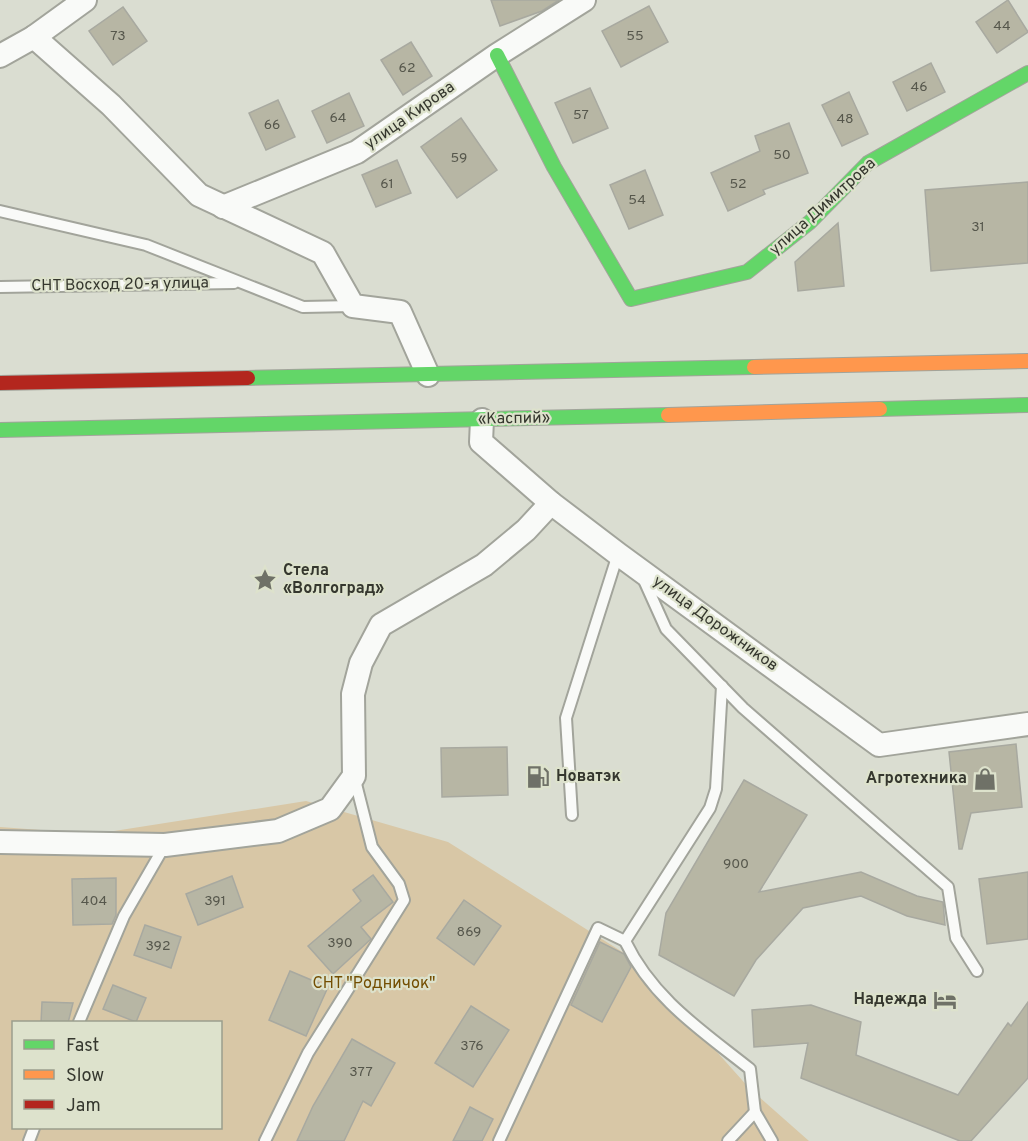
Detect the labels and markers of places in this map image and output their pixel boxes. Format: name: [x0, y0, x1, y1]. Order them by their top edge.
place label: Стела «Волгоград»: [283, 561, 384, 599]
place icon: Стела «Волгоград»: [252, 567, 278, 593]
fuel station icon: Новатэк: [525, 764, 551, 790]
shop icon: Агротехника: [972, 766, 998, 792]
place label: Новатэк: [556, 767, 621, 787]
place label: Агротехника: [866, 769, 967, 789]
hotel icon: Надежда: [932, 987, 958, 1013]
place label: Надежда: [854, 990, 927, 1010]

